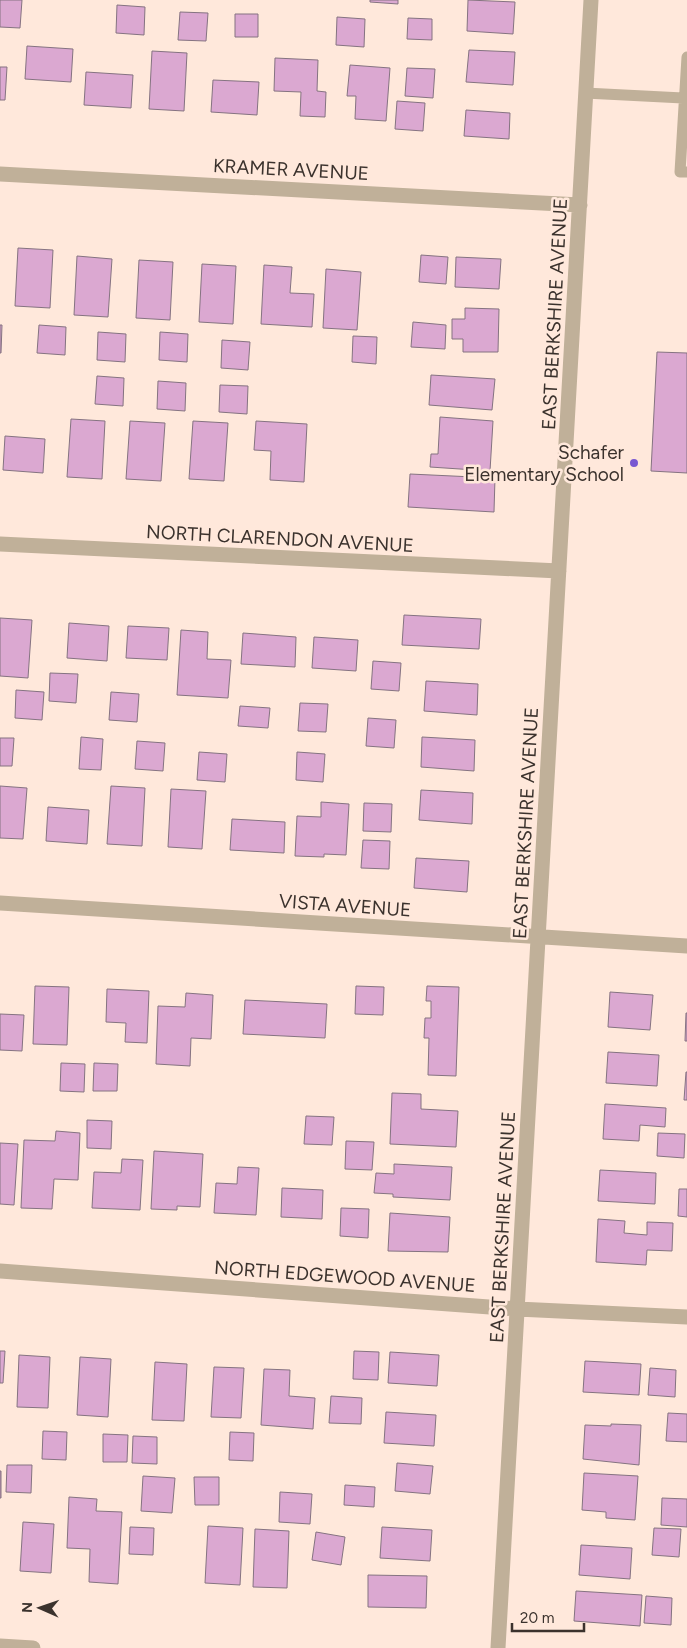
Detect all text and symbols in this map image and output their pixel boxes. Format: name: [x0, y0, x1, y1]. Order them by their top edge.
street label: KRAMER AVENUE: [212, 154, 370, 185]
street label: EAST BERKSHIRE AVENUE: [537, 198, 572, 431]
place label: Schafer Elementary School: [464, 441, 625, 486]
marker: Schafer Elementary School: [628, 457, 640, 469]
street label: NORTH CLARENDON AVENUE: [146, 520, 414, 557]
street label: EAST BERKSHIRE AVENUE: [508, 707, 543, 940]
street label: VISTA AVENUE: [278, 889, 412, 922]
street label: EAST BERKSHIRE AVENUE: [485, 1111, 520, 1344]
street label: NORTH EDGEWOOD AVENUE: [213, 1256, 476, 1297]
north arrow: [15, 1583, 65, 1633]
scale bar: [512, 1600, 584, 1632]
text: N: [19, 1602, 36, 1613]
text: 20 m: [520, 1609, 554, 1627]

